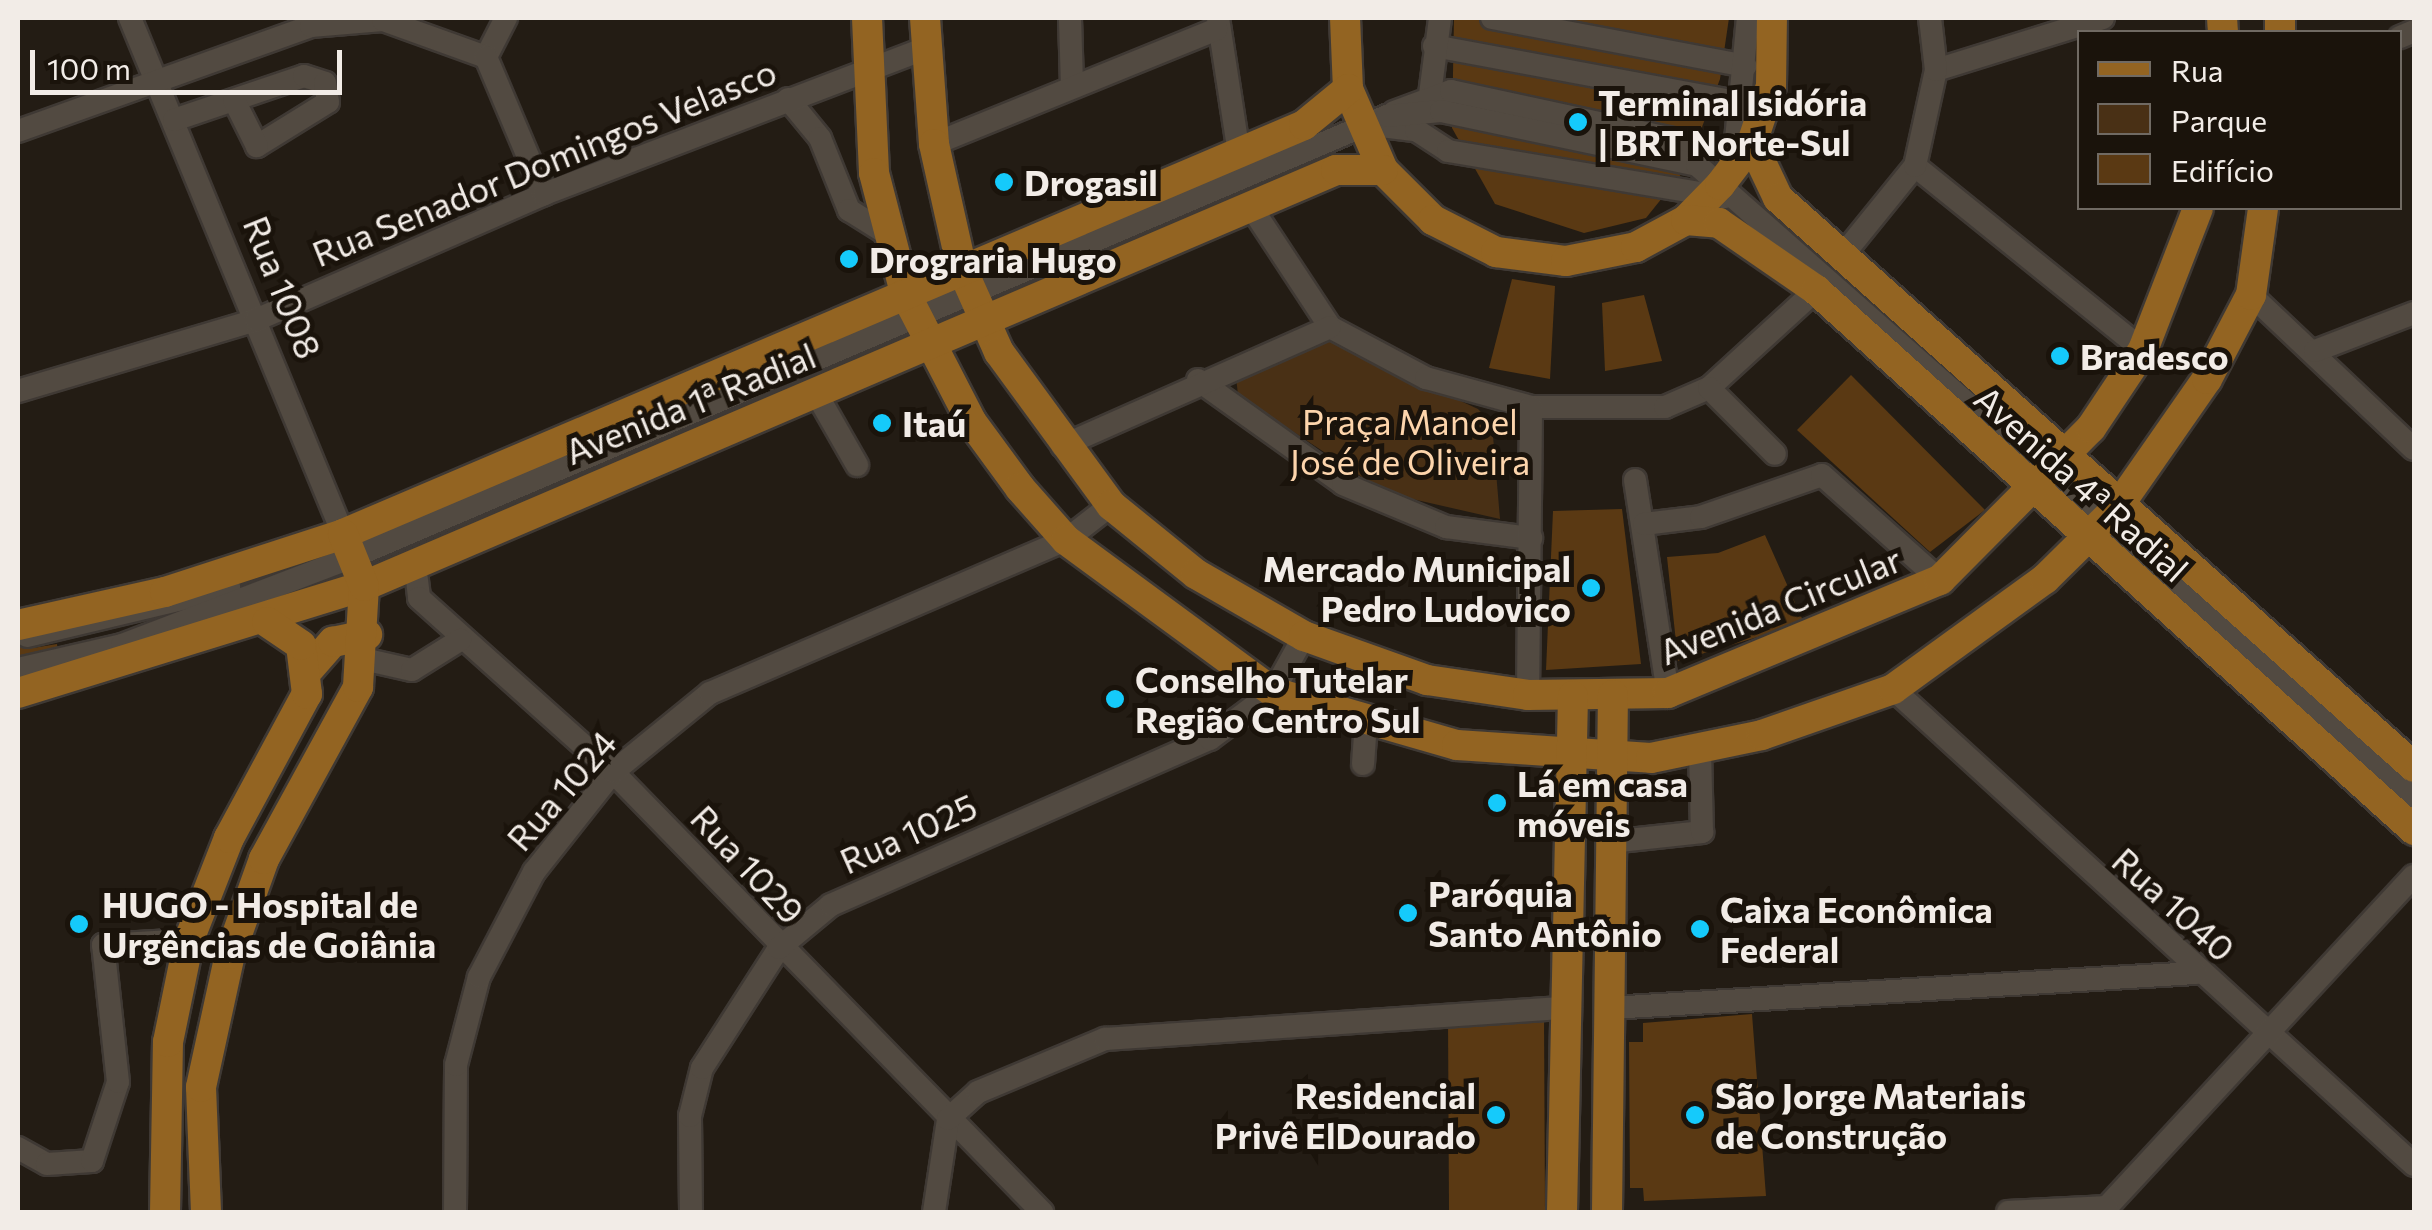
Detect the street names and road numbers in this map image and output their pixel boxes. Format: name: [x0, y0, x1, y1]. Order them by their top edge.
street label: Rua Senador Domingos Velasco: [306, 50, 782, 274]
street label: Rua 1008: [235, 210, 331, 364]
street label: Avenida 1ª Radial: [559, 334, 821, 472]
street label: Avenida 4ª Radial: [1967, 376, 2197, 590]
street label: Avenida Circular: [1653, 537, 1907, 673]
street label: Rua 1024: [497, 721, 625, 859]
street label: Rua 1025: [833, 784, 983, 882]
street label: Rua 1029: [683, 796, 813, 932]
street label: Rua 1040: [2104, 838, 2244, 970]

